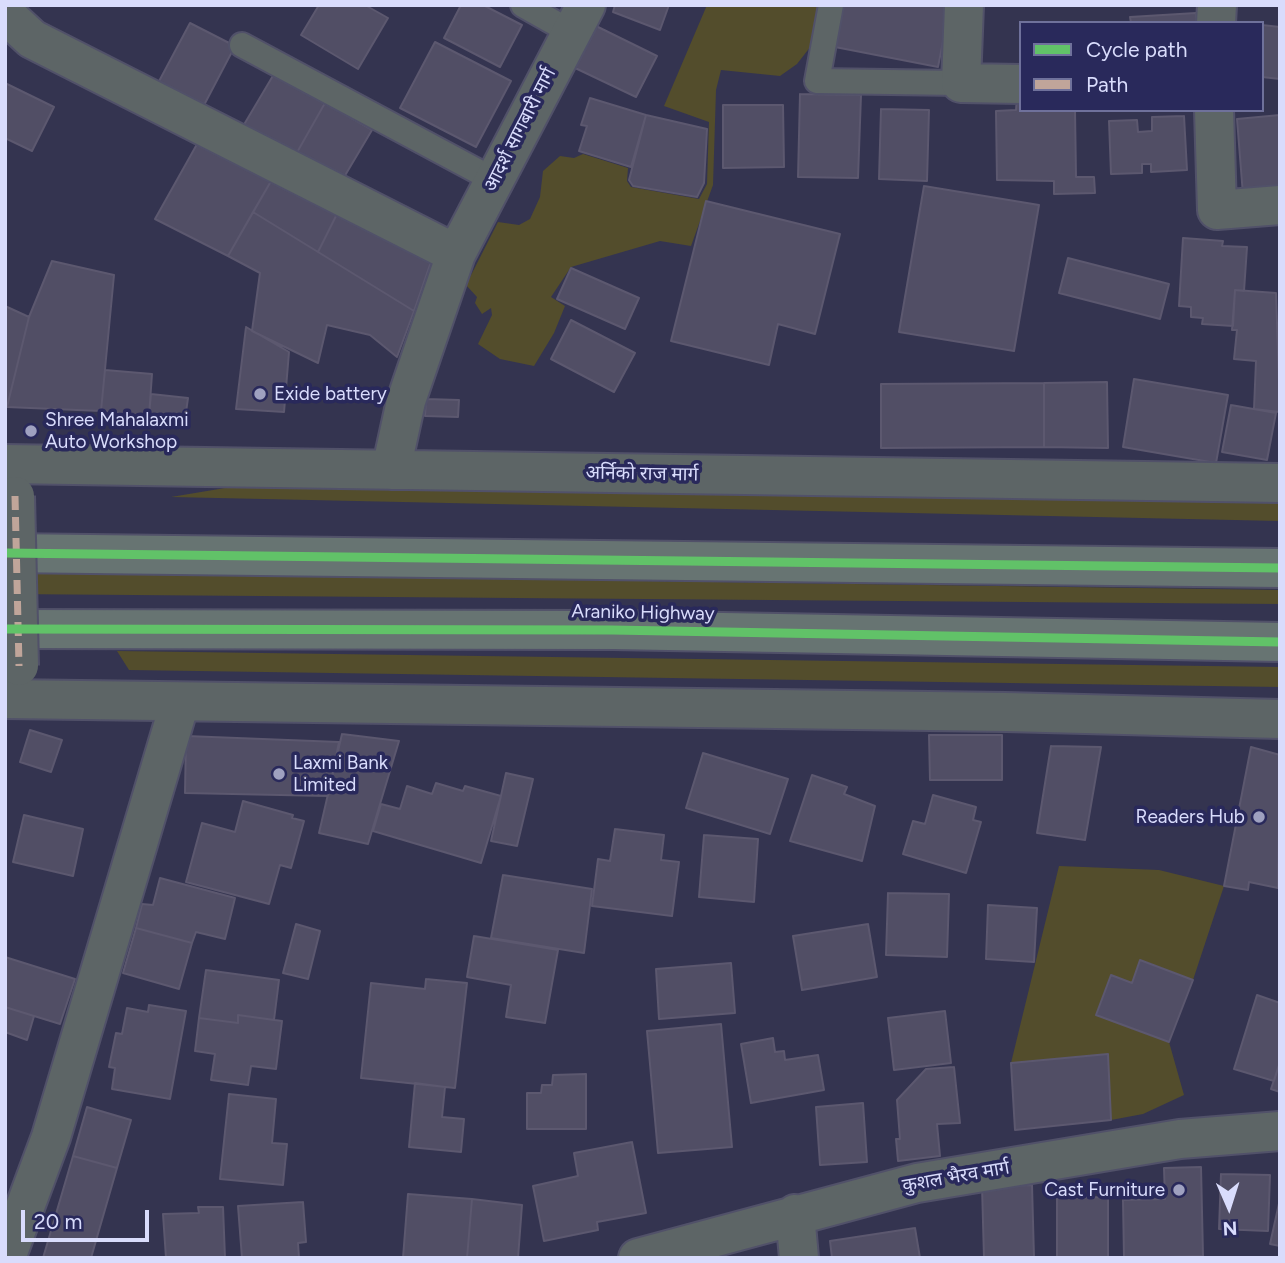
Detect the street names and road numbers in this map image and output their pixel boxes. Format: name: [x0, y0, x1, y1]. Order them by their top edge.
street label: आदर्श सागबारी मार्ग: [479, 64, 561, 196]
street label: अर्निको राज मार्ग: [585, 462, 699, 486]
street label: Araniko Highway: [571, 600, 715, 626]
street label: कुशल‌ भैरव मार्ग: [901, 1156, 1011, 1198]

